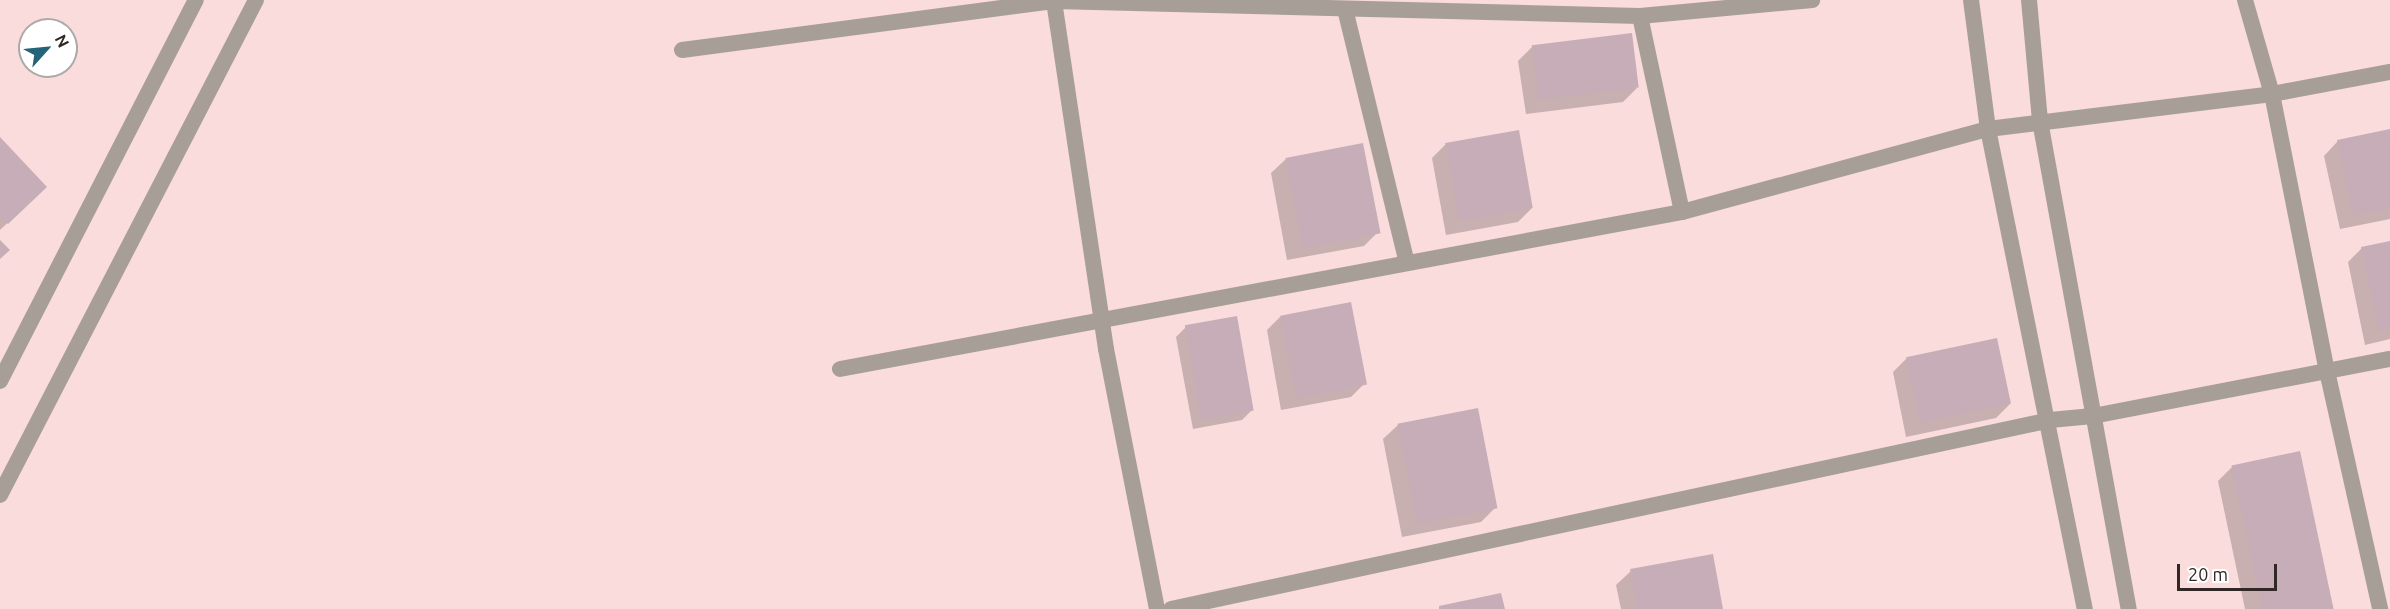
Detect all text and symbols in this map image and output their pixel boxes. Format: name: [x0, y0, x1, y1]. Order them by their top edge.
north arrow: [18, 18, 78, 78]
text: N: [52, 31, 73, 50]
scale bar: [2180, 552, 2280, 590]
text: 20 m: [2188, 564, 2228, 584]

